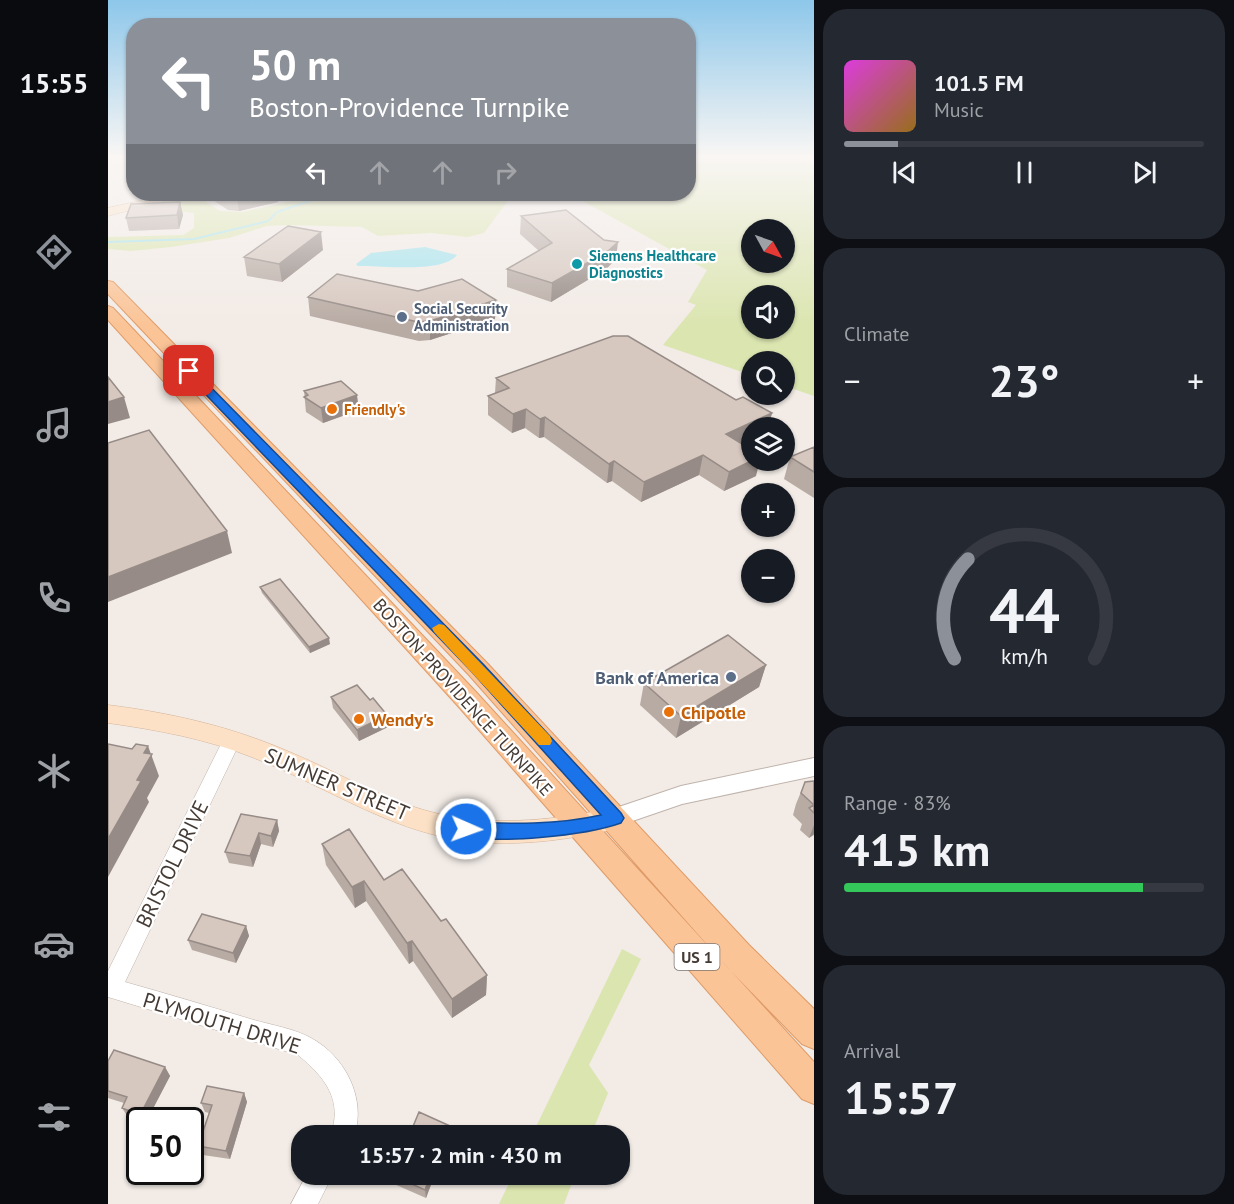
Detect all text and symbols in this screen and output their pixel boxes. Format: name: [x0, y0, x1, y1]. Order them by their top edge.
text: 50 m: [249, 37, 341, 92]
icon: left: [150, 42, 228, 120]
text: 15:55: [20, 66, 88, 100]
text: 101.5 FM: [934, 69, 1024, 97]
text: Boston-Providence Turnpike: [249, 90, 570, 124]
text: Music: [934, 97, 983, 123]
icon: left: [300, 156, 333, 189]
icon: ahead: [363, 156, 396, 189]
icon: ahead: [426, 156, 459, 189]
icon: right: [489, 156, 522, 189]
icon: previous: [888, 156, 921, 189]
icon: pause: [1008, 156, 1041, 189]
icon: next: [1128, 156, 1161, 189]
north arrow: [741, 219, 795, 273]
map controls: [741, 219, 795, 603]
icon: directions: [33, 231, 75, 273]
place label: Siemens Healthcare Diagnostics: [589, 246, 716, 282]
marker: Siemens Healthcare Diagnostics: [570, 257, 584, 271]
button: sound: [741, 285, 795, 339]
place label: Social Security Administration: [414, 299, 509, 335]
marker: Social Security Administration: [395, 310, 409, 324]
text: Climate: [844, 321, 910, 347]
pin: [163, 345, 214, 396]
button: search: [741, 351, 795, 405]
text: 23°: [989, 351, 1059, 409]
icon: arrive: [172, 354, 205, 387]
text: −: [844, 359, 861, 402]
text: +: [1187, 359, 1204, 402]
place label: Friendly's: [344, 400, 405, 419]
marker: Friendly's: [325, 402, 339, 416]
icon: music: [33, 404, 75, 446]
button: layers: [741, 417, 795, 471]
button: +: [741, 483, 795, 537]
button: −: [741, 549, 795, 603]
text: 44: [989, 569, 1059, 650]
icon: phone: [33, 577, 75, 619]
street label: BOSTON-PROVIDENCE TURNPIKE: [368, 593, 558, 801]
text: km/h: [1000, 642, 1047, 670]
place label: Bank of America: [595, 666, 719, 689]
marker: Bank of America: [724, 670, 738, 684]
place label: Chipotle: [681, 701, 746, 724]
marker: Chipotle: [662, 705, 676, 719]
place label: Wendy's: [371, 708, 434, 731]
marker: Wendy's: [352, 712, 366, 726]
street label: SUMNER STREET: [261, 741, 414, 827]
icon: climate: [33, 750, 75, 792]
text: Range · 83%: [844, 790, 951, 816]
street label: BRISTOL DRIVE: [130, 796, 214, 932]
position arrow: [434, 797, 498, 861]
text: 415 km: [844, 820, 990, 878]
icon: car: [33, 923, 75, 965]
road number: US 1: [674, 944, 720, 970]
street label: PLYMOUTH DRIVE: [140, 986, 304, 1060]
text: Arrival: [844, 1038, 900, 1064]
text: 15:57: [844, 1068, 958, 1126]
icon: filters: [33, 1096, 75, 1138]
speed limit sign: 50: [126, 1107, 204, 1185]
text: 15:57 · 2 min · 430 m: [359, 1141, 562, 1169]

